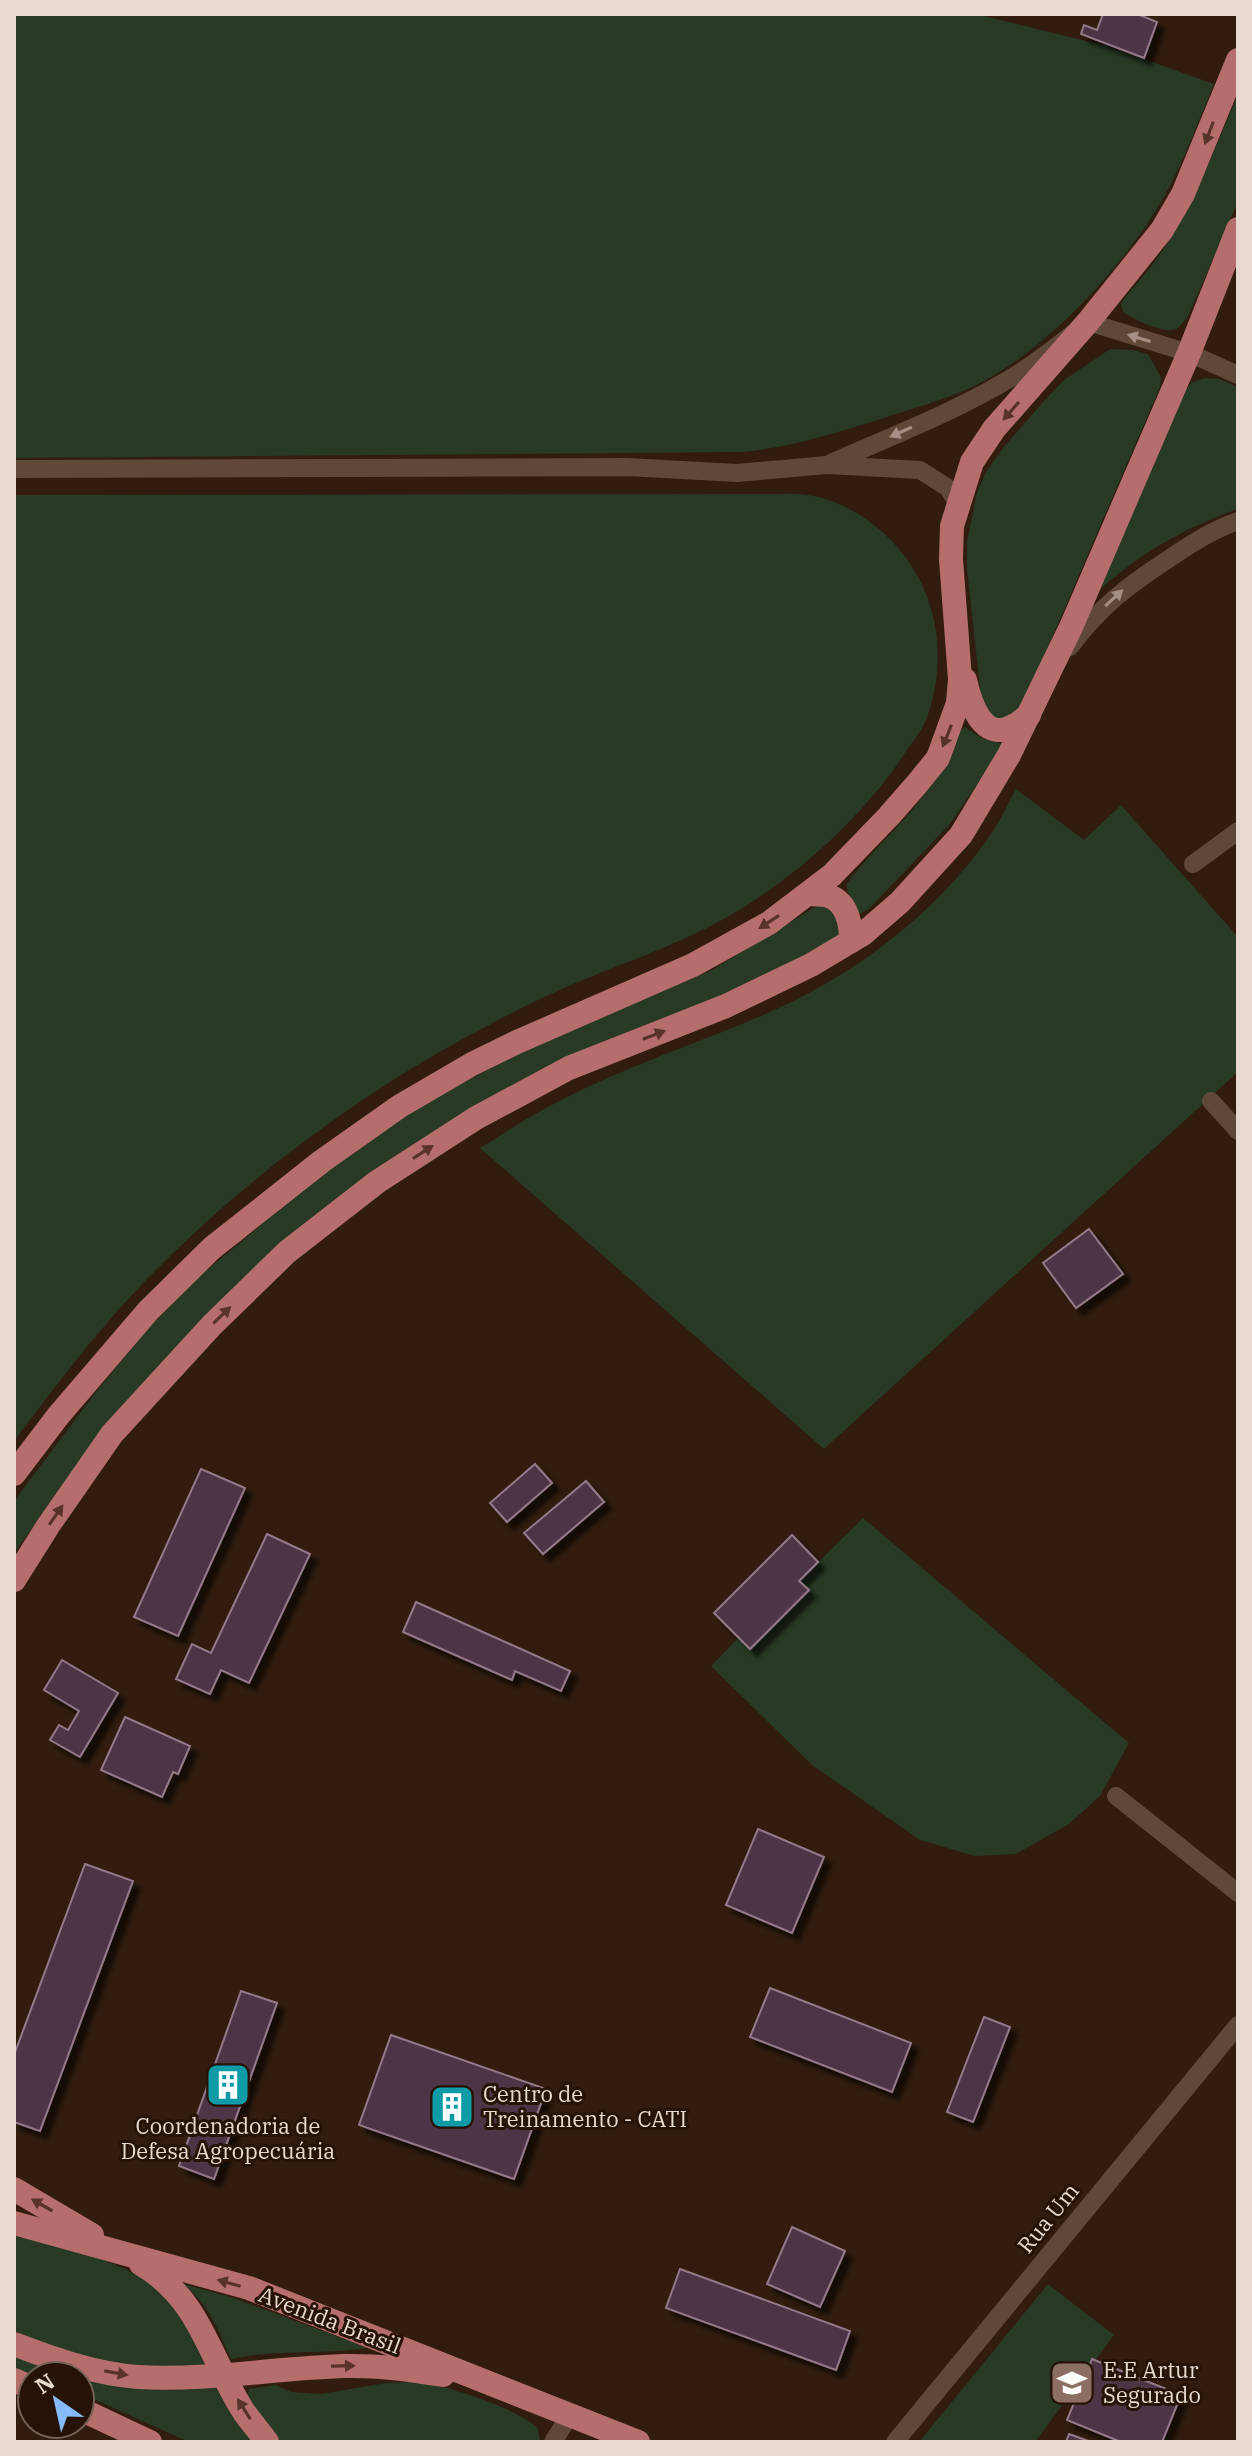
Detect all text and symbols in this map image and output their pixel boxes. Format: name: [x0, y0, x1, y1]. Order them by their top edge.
one-way arrow: [1202, 121, 1215, 145]
one-way arrow: [1126, 331, 1150, 344]
one-way arrow: [1003, 400, 1020, 420]
one-way arrow: [889, 425, 912, 438]
one-way arrow: [1104, 589, 1123, 607]
one-way arrow: [940, 724, 953, 748]
one-way arrow: [758, 914, 780, 929]
one-way arrow: [642, 1028, 666, 1041]
one-way arrow: [412, 1145, 434, 1160]
one-way arrow: [212, 1306, 231, 1325]
one-way arrow: [48, 1504, 63, 1525]
building icon: Coordenadoria de Defesa Agropecuária: [204, 2061, 252, 2109]
place label: Centro de Treinamento - CATI: [483, 2079, 687, 2133]
building icon: Centro de Treinamento - CATI: [428, 2083, 476, 2131]
place label: Coordenadoria de Defesa Agropecuária: [121, 2111, 335, 2165]
street label: Rua Um: [1010, 2176, 1085, 2259]
one-way arrow: [30, 2198, 53, 2212]
one-way arrow: [217, 2276, 241, 2289]
street label: Avenida Brasil: [255, 2279, 405, 2360]
place label: E.E Artur Segurado: [1103, 2355, 1201, 2409]
school or university icon: E.E Artur Segurado: [1048, 2359, 1096, 2407]
north arrow: [16, 2360, 96, 2440]
one-way arrow: [331, 2360, 356, 2373]
text: N: [29, 2366, 60, 2400]
one-way arrow: [103, 2367, 128, 2379]
one-way arrow: [237, 2398, 252, 2421]

